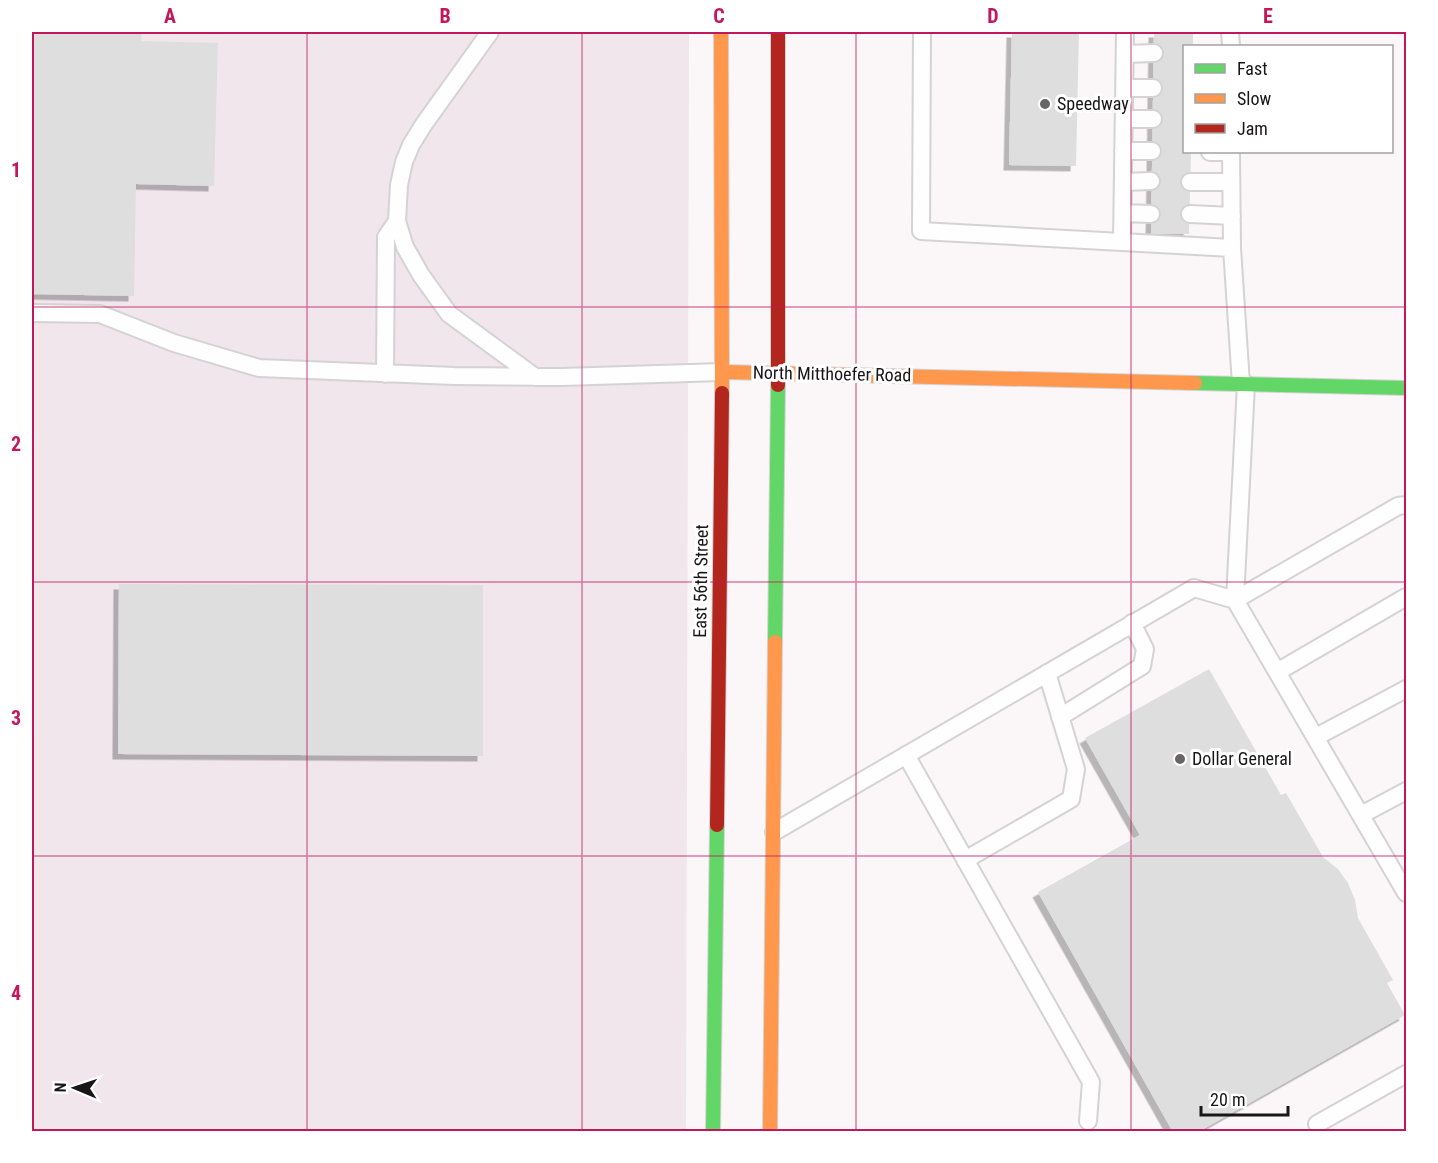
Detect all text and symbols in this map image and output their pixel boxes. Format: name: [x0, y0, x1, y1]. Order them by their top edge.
text: A: [164, 4, 176, 28]
text: B: [439, 4, 451, 28]
text: C: [713, 4, 725, 28]
text: D: [987, 4, 999, 28]
text: E: [1263, 4, 1273, 28]
legend: [1183, 45, 1393, 153]
text: Fast: [1237, 58, 1268, 79]
text: Slow: [1237, 88, 1272, 109]
place label: Speedway: [1057, 93, 1129, 114]
marker: Speedway: [1038, 97, 1052, 111]
text: Jam: [1237, 118, 1268, 139]
text: 1: [11, 158, 21, 182]
street label: North Mitthoefer Road: [753, 362, 911, 385]
text: 2: [11, 432, 21, 456]
street label: East 56th Street: [689, 524, 712, 638]
text: 3: [11, 706, 21, 730]
place label: Dollar General: [1192, 748, 1292, 769]
marker: Dollar General: [1173, 752, 1187, 766]
text: 4: [11, 981, 21, 1005]
north arrow: [45, 1058, 105, 1118]
scale bar: [1201, 1079, 1288, 1117]
text: N: [51, 1082, 70, 1093]
text: 20 m: [1210, 1089, 1245, 1110]

